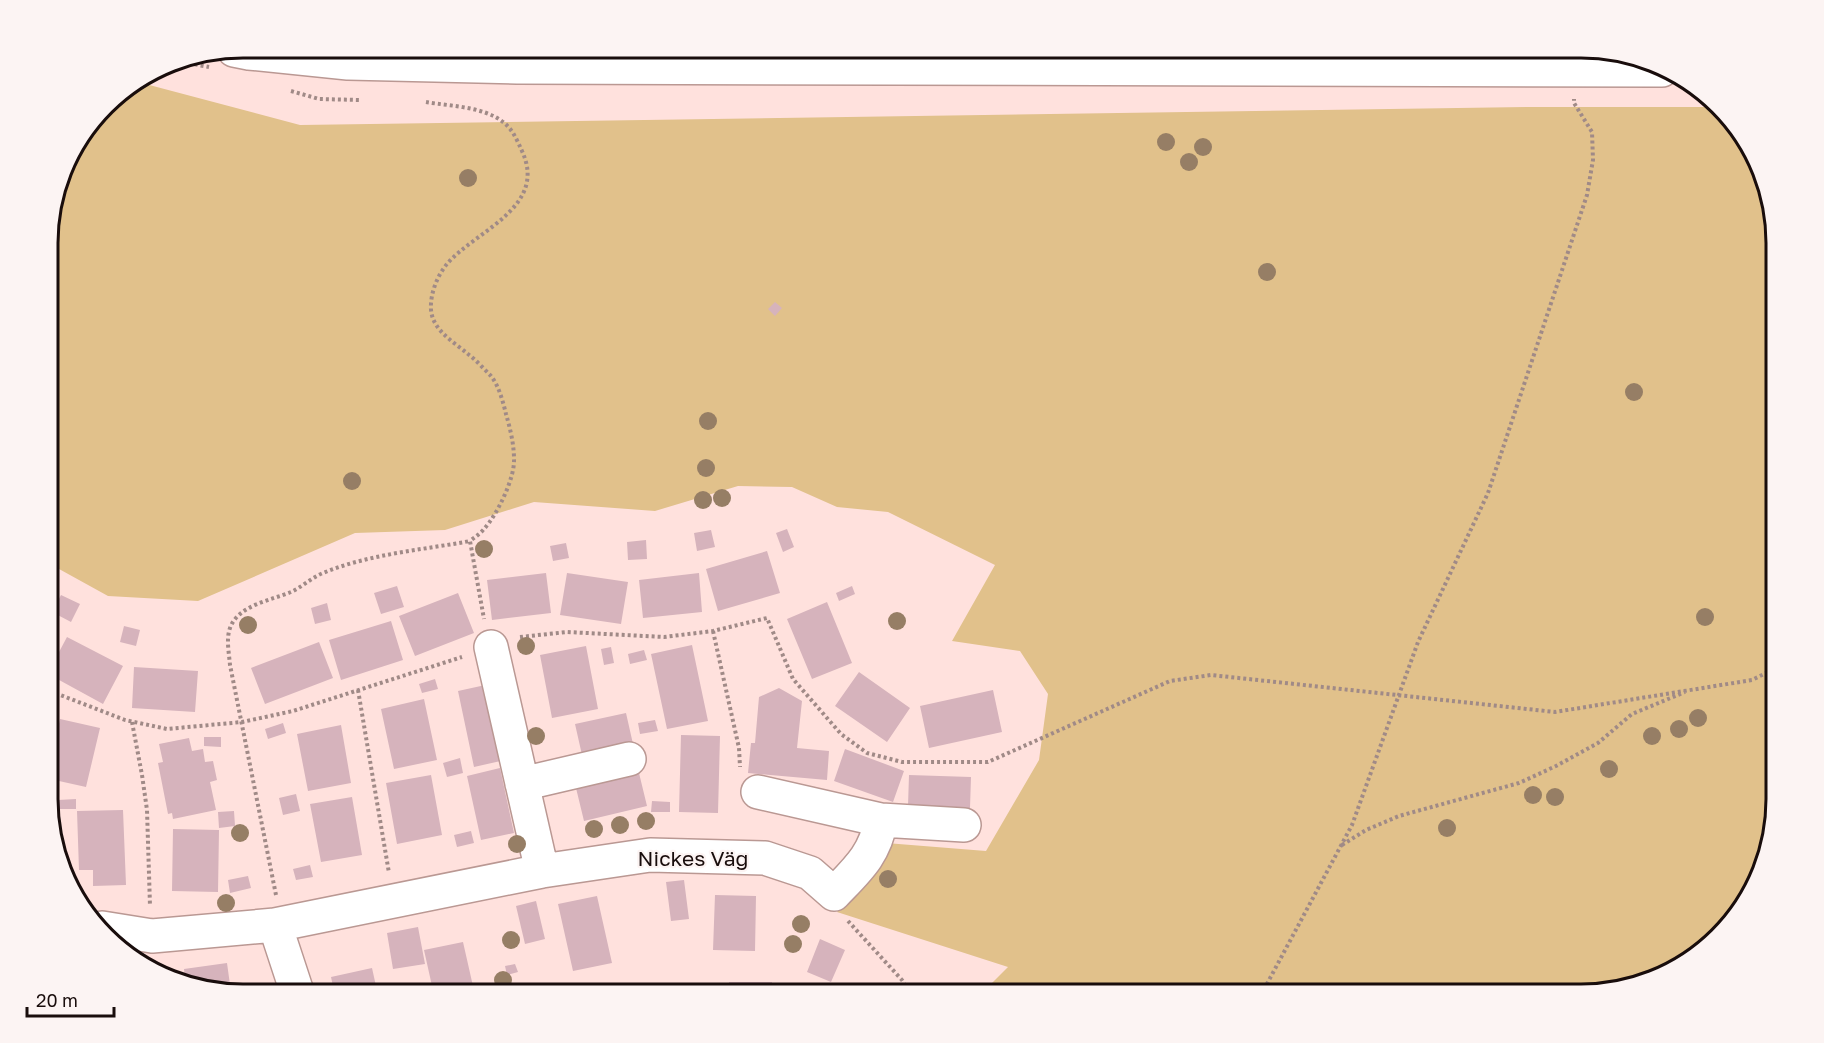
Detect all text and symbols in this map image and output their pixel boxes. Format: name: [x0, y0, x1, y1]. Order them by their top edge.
street label: Nickes Väg: [638, 845, 748, 871]
scale bar: [27, 980, 114, 1018]
text: 20 m: [36, 989, 78, 1011]

